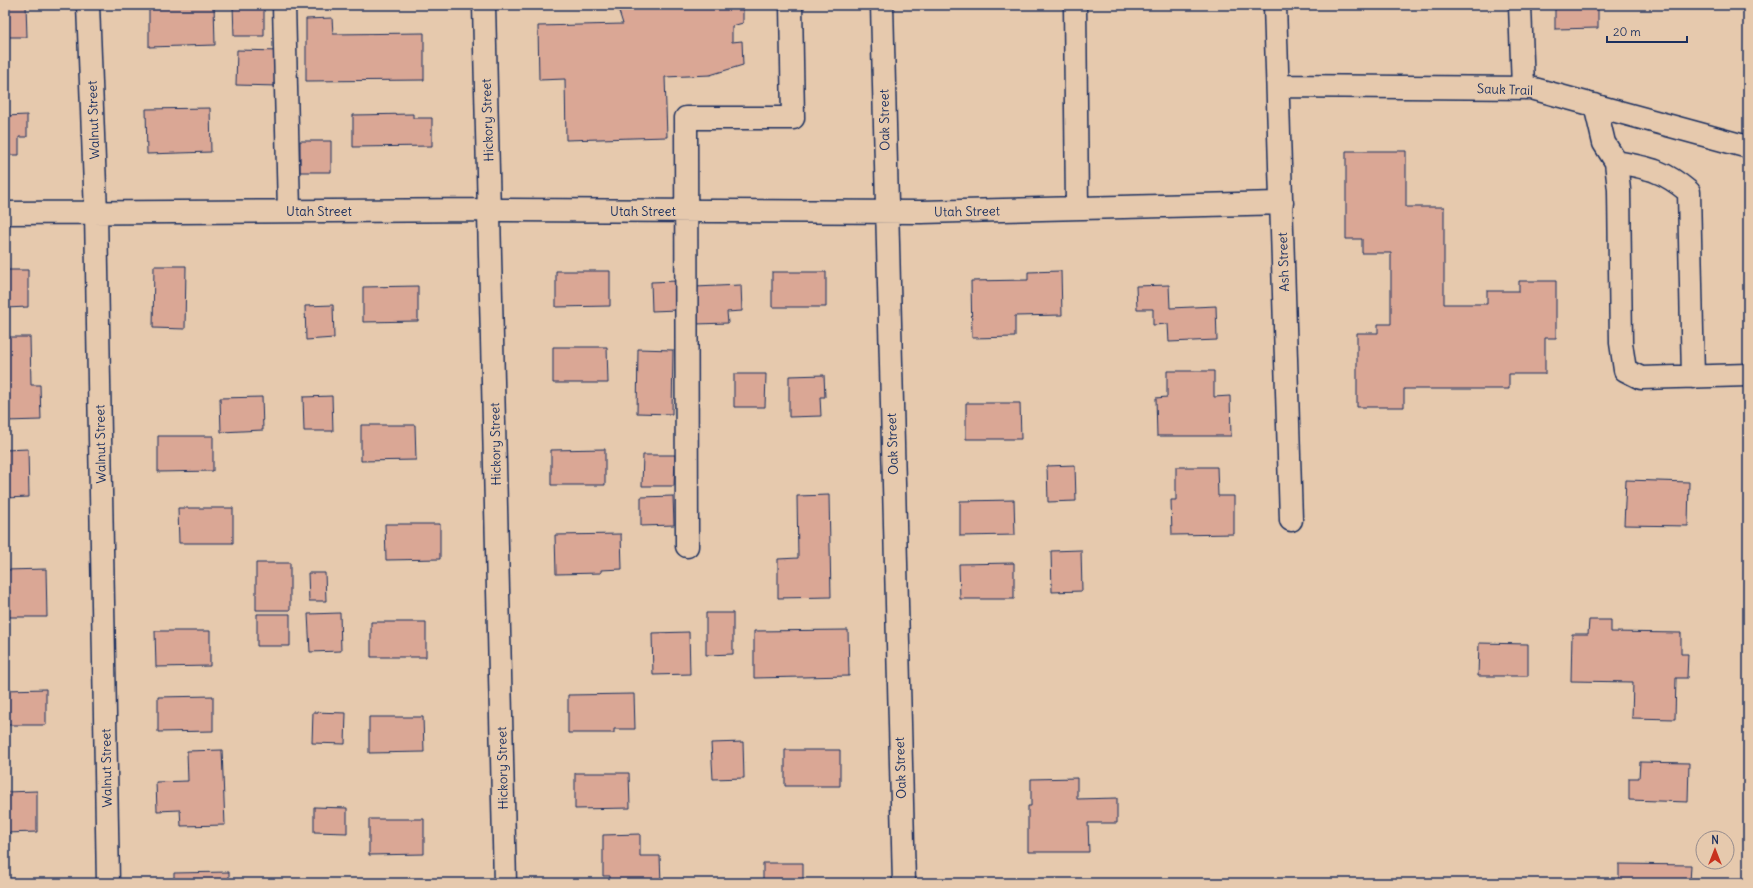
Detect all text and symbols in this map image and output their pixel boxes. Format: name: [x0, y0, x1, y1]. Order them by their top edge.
scale bar: [1607, 18, 1687, 44]
text: 20 m: [1613, 24, 1641, 39]
street label: Hickory Street: [478, 77, 497, 162]
street label: Walnut Street: [84, 80, 103, 160]
street label: Sauk Trail: [1477, 80, 1533, 99]
street label: Oak Street: [875, 88, 894, 151]
street label: Utah Street: [934, 202, 1001, 221]
street label: Utah Street: [286, 203, 353, 220]
street label: Utah Street: [610, 203, 677, 220]
street label: Ash Street: [1274, 231, 1293, 292]
street label: Hickory Street: [486, 402, 505, 486]
street label: Walnut Street: [91, 404, 110, 484]
street label: Oak Street: [883, 412, 902, 475]
street label: Hickory Street: [493, 726, 512, 810]
street label: Walnut Street: [97, 728, 116, 808]
street label: Oak Street: [891, 736, 910, 799]
north arrow: [1695, 830, 1735, 870]
text: N: [1711, 833, 1719, 847]

